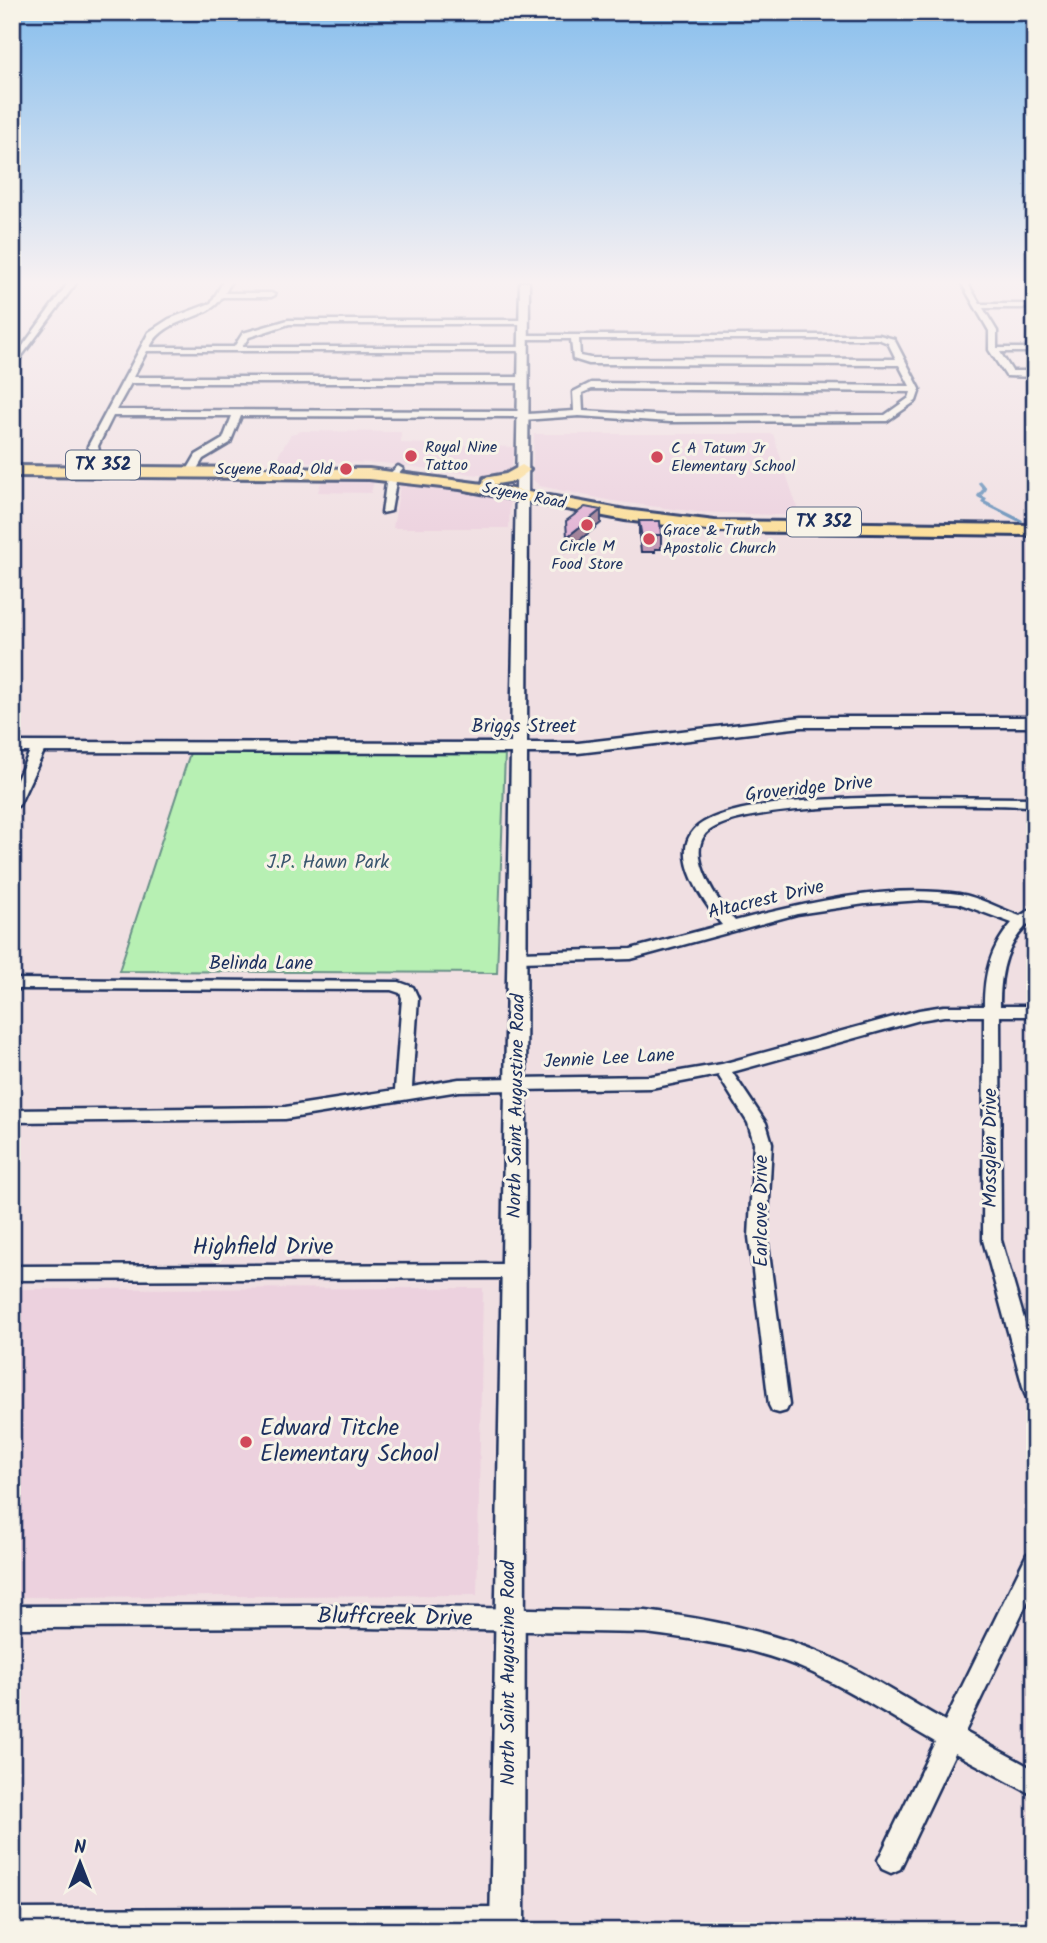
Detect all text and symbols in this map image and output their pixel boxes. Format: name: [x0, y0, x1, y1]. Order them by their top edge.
place label: Royal Nine Tattoo: [425, 435, 497, 478]
place label: C A Tatum Jr Elementary School: [671, 436, 796, 479]
marker: Royal Nine Tattoo: [403, 448, 419, 464]
marker: C A Tatum Jr Elementary School: [649, 449, 665, 465]
road number: TX 352: [66, 450, 140, 480]
place label: Scyene Road, Old: [216, 457, 333, 482]
marker: Scyene Road, Old: [338, 461, 354, 477]
street label: Scyene Road: [480, 476, 569, 517]
road number: TX 352: [787, 508, 861, 536]
marker: Circle M Food Store: [579, 517, 595, 533]
place label: Grace & Truth Apostolic Church: [663, 518, 776, 561]
marker: Grace & Truth Apostolic Church: [641, 531, 657, 547]
place label: Circle M Food Store: [551, 534, 623, 577]
street label: Briggs Street: [472, 712, 577, 742]
street label: Groveridge Drive: [744, 767, 875, 811]
park label: J.P. Hawn Park: [267, 848, 389, 878]
street label: Altacrest Drive: [705, 872, 828, 928]
street label: Belinda Lane: [209, 949, 313, 979]
street label: North Saint Augustine Road: [500, 993, 534, 1219]
street label: Jennie Lee Lane: [543, 1041, 676, 1077]
street label: Mossglen Drive: [976, 1088, 1006, 1208]
street label: Earlcove Drive: [747, 1155, 777, 1267]
street label: Highfield Drive: [193, 1230, 333, 1266]
place label: Edward Titche Elementary School: [260, 1411, 439, 1473]
marker: Edward Titche Elementary School: [238, 1434, 254, 1450]
street label: North Saint Augustine Road: [494, 1560, 524, 1785]
street label: Bluffcreek Drive: [317, 1599, 473, 1637]
north arrow: [46, 1828, 116, 1898]
text: N: [74, 1833, 86, 1863]

